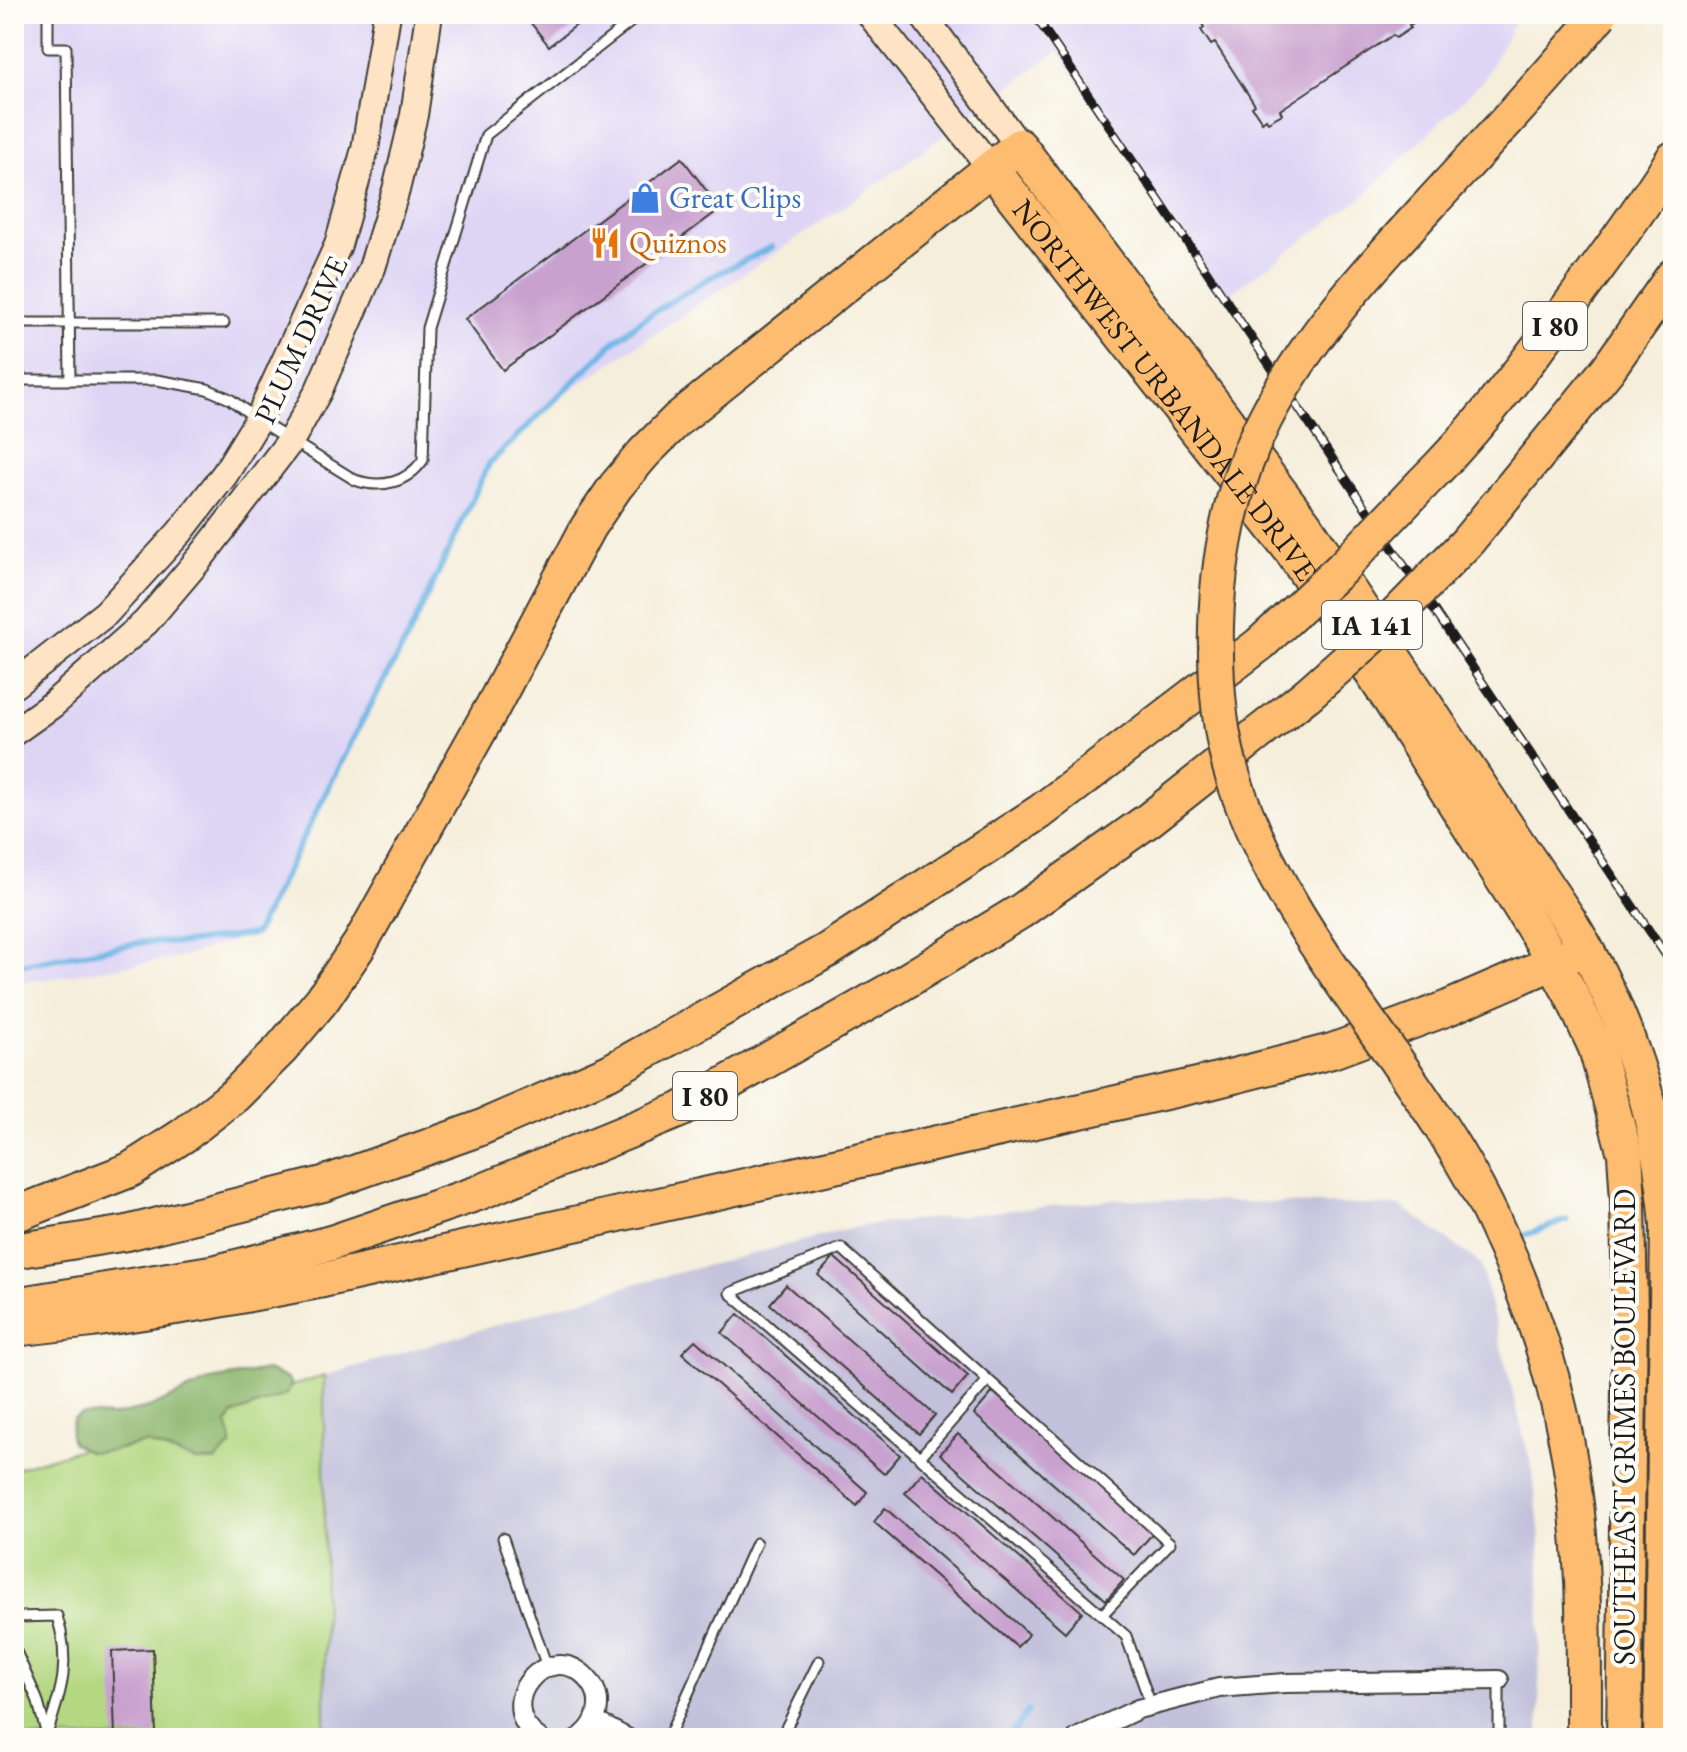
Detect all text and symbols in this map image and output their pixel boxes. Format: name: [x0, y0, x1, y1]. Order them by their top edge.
place label: Great Clips: [669, 178, 801, 217]
shop icon: Great Clips: [628, 181, 662, 215]
street label: NORTHWEST URBANDALE DRIVE: [1004, 191, 1326, 588]
place label: Quiznos: [629, 223, 727, 262]
restaurant icon: Quiznos: [588, 226, 622, 260]
street label: PLUM DRIVE: [245, 250, 356, 430]
road number: I 80: [1523, 302, 1587, 350]
road number: IA 141: [1322, 601, 1422, 649]
road number: I 80: [673, 1072, 737, 1120]
street label: SOUTHEAST GRIMES BOULEVARD: [1605, 1189, 1644, 1665]

